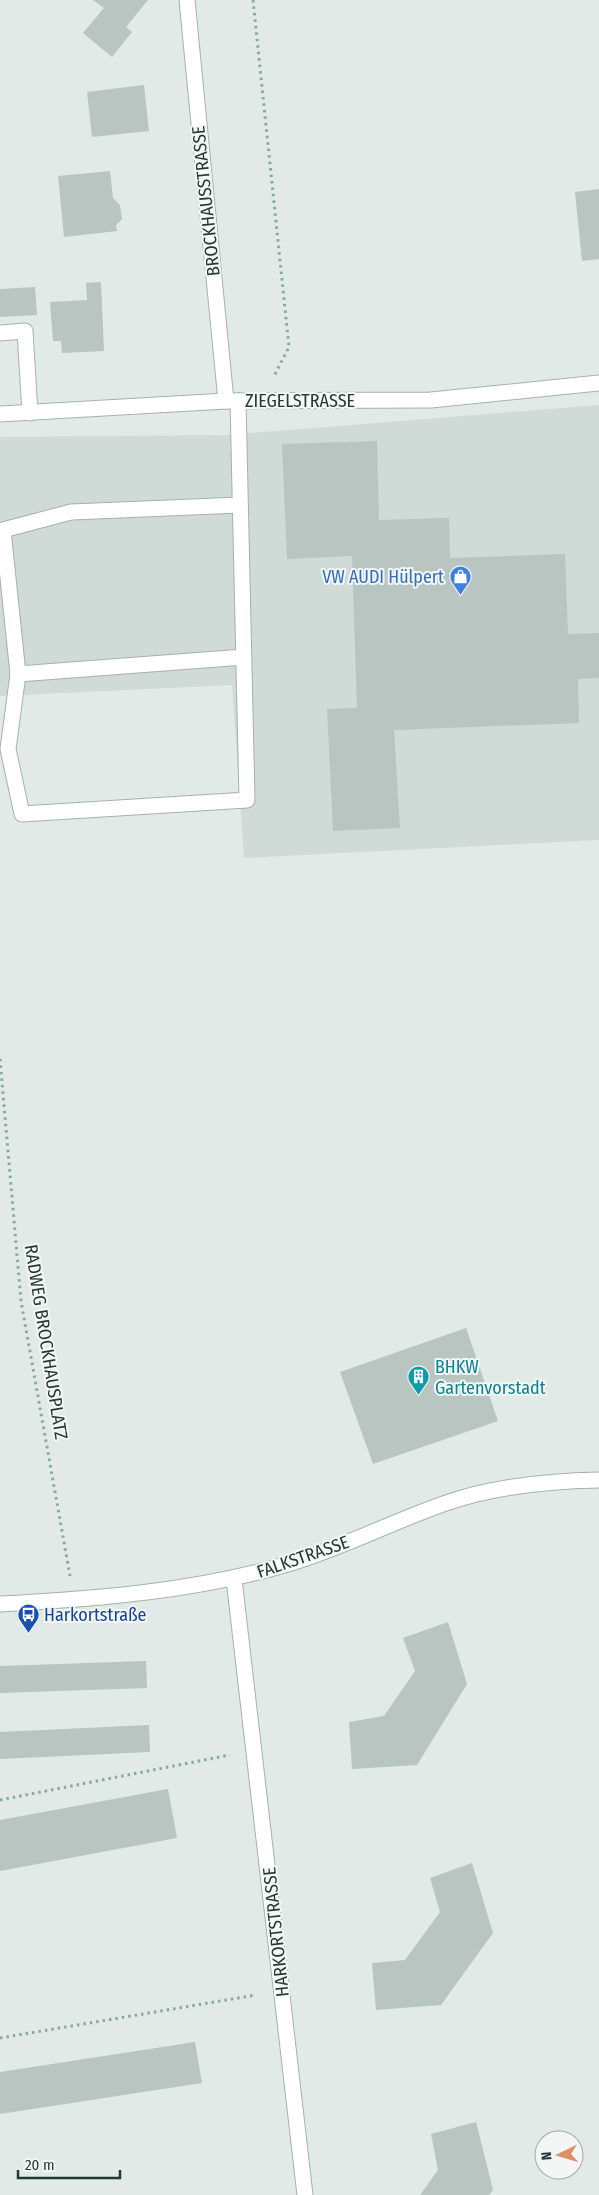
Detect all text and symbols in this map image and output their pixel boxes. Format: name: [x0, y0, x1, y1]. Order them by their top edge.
street label: BROCKHAUSSTRASSE: [187, 125, 225, 277]
street label: ZIEGELSTRASSE: [245, 390, 355, 412]
shop icon: VW AUDI Hülpert: [448, 565, 472, 596]
place label: VW AUDI Hülpert: [322, 566, 444, 588]
street label: RADWEG BROCKHAUSPLATZ: [20, 1243, 72, 1441]
place label: BHKW Gartenvorstadt: [435, 1356, 546, 1399]
building icon: BHKW Gartenvorstadt: [407, 1365, 431, 1396]
street label: FALKSTRASSE: [254, 1531, 352, 1583]
bus stop icon: Harkortstraße: [16, 1603, 40, 1634]
place label: Harkortstraße: [44, 1604, 147, 1626]
street label: HARKORTSTRASSE: [258, 1866, 294, 1998]
north arrow: [534, 2130, 584, 2180]
scale bar: [18, 2148, 120, 2180]
text: N: [538, 2151, 555, 2161]
text: 20 m: [25, 2156, 55, 2174]

